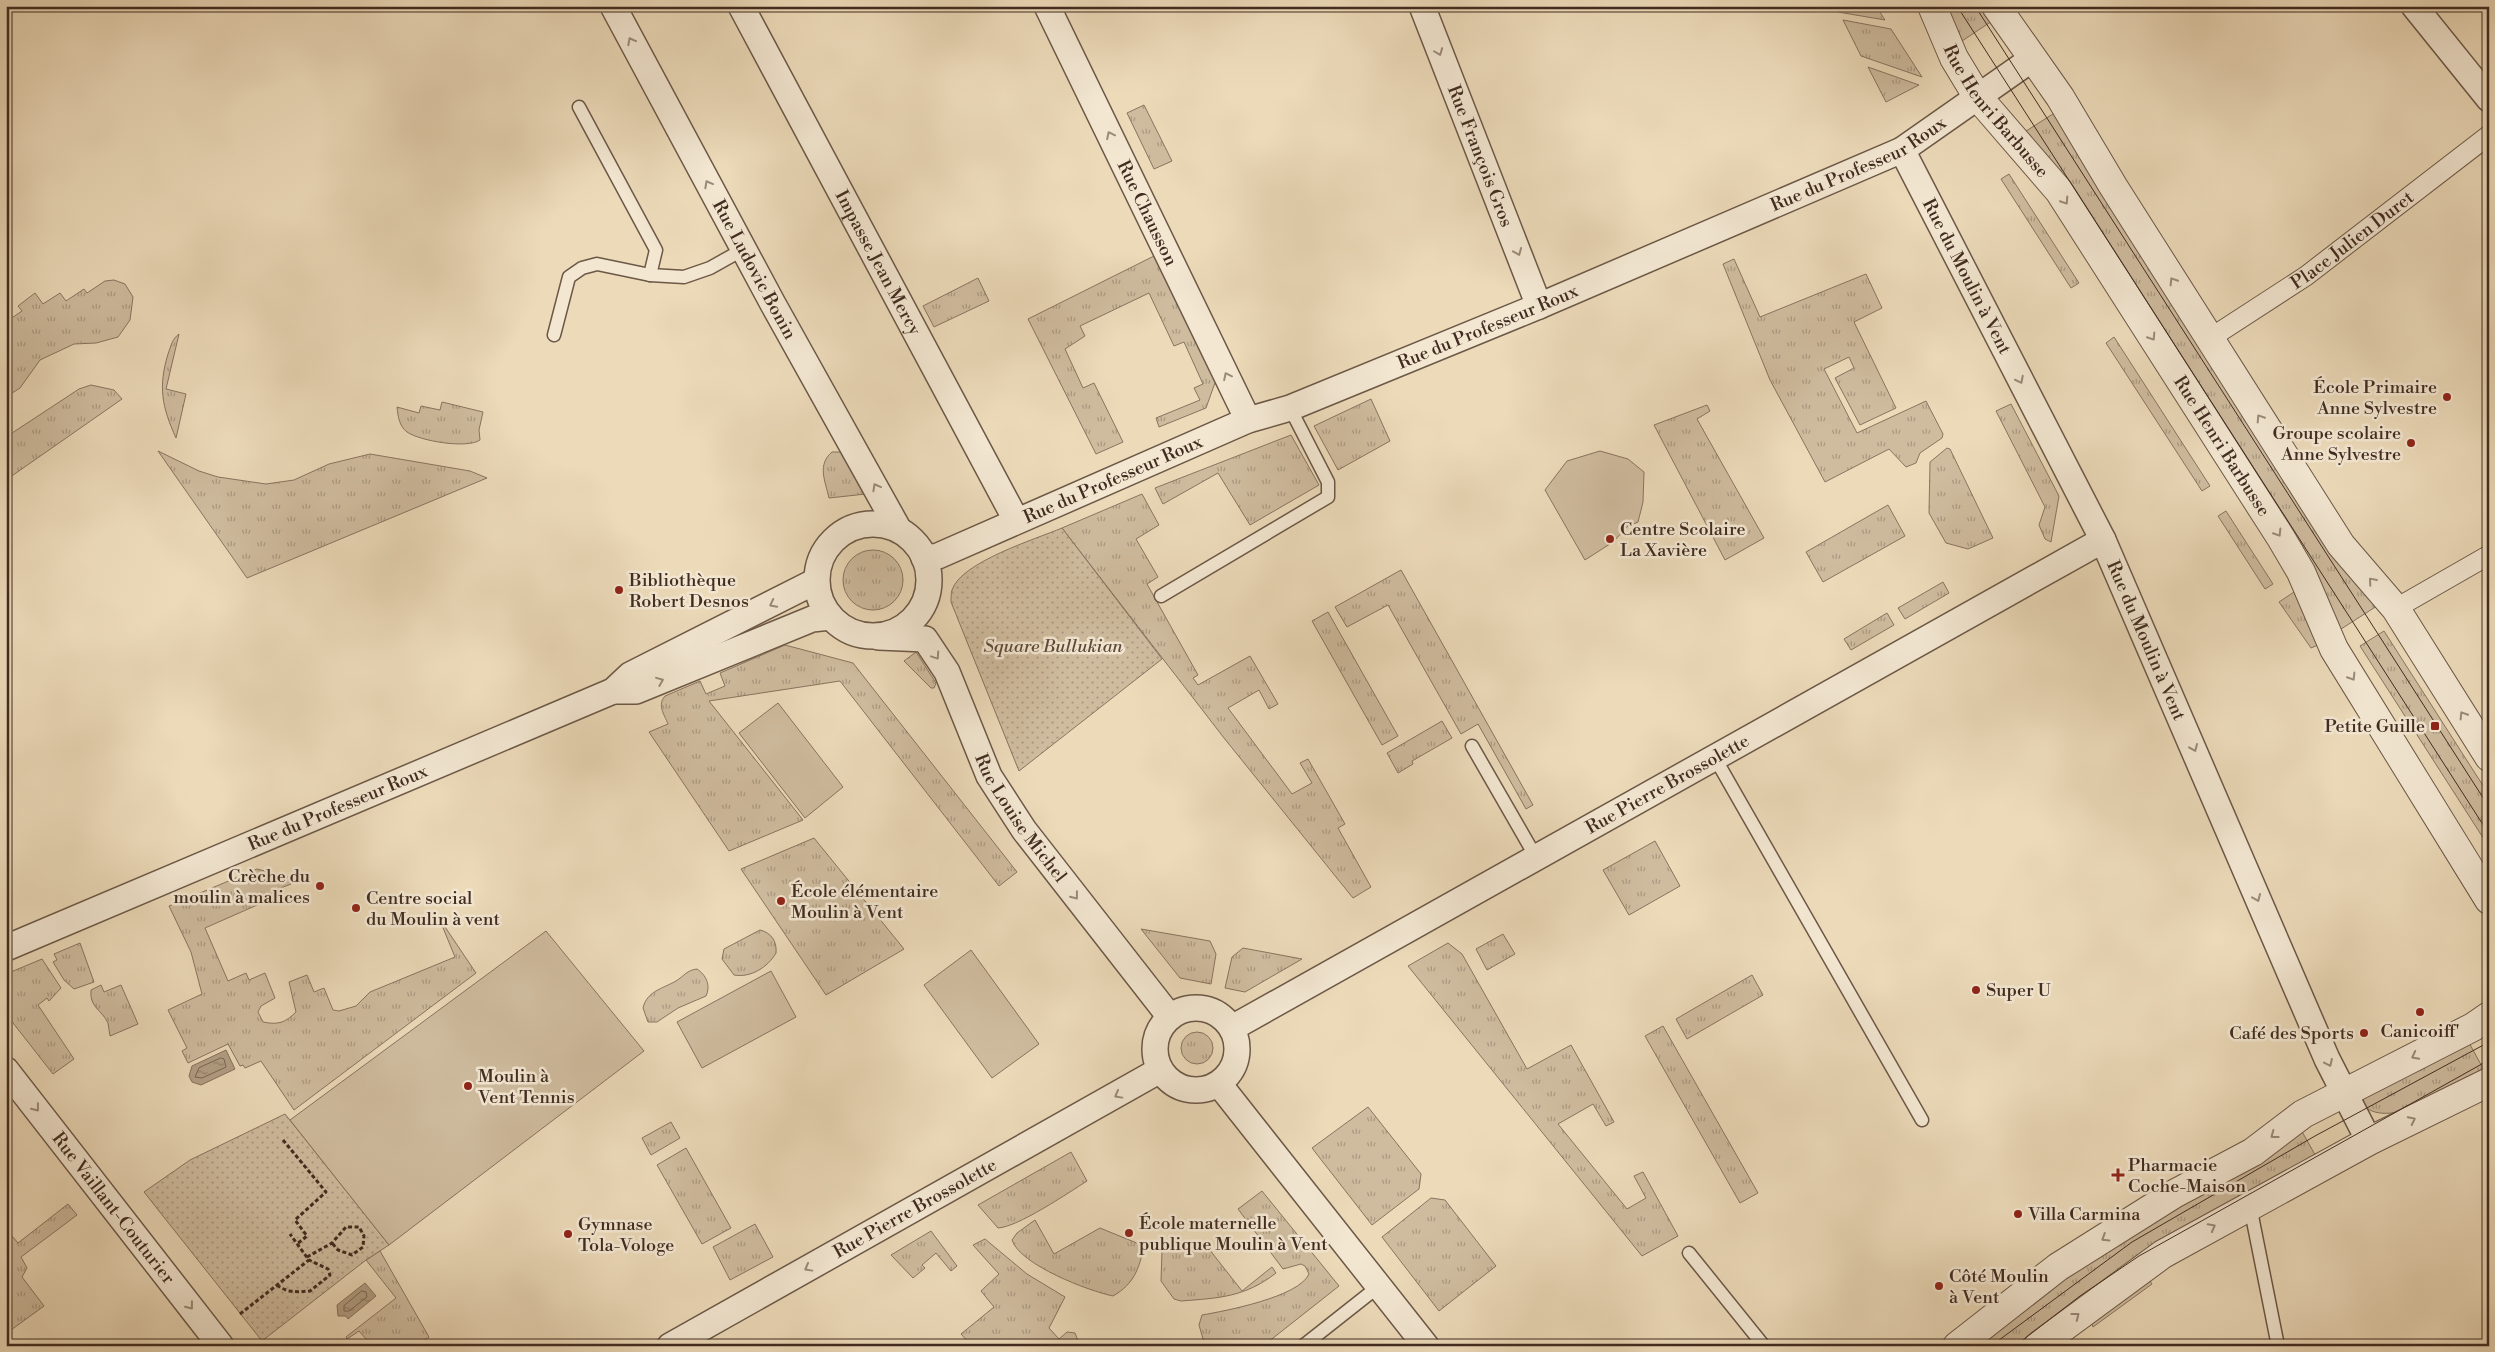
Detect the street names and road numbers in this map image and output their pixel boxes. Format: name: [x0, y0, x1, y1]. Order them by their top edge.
street label: Rue Henri Barbusse: [1938, 41, 2053, 183]
street label: Rue François Gros: [1442, 82, 1518, 231]
street label: Rue du Professeur Roux: [1767, 111, 1951, 217]
street label: Rue Chausson: [1112, 157, 1183, 270]
street label: Impasse Jean Mercy: [830, 186, 926, 340]
street label: Place Julien Duret: [2287, 186, 2419, 295]
street label: Rue du Moulin à Vent: [1917, 195, 2017, 359]
street label: Rue Ludovic Bonin: [707, 196, 802, 344]
street label: Rue du Professeur Roux: [1394, 279, 1582, 375]
street label: Rue Henri Barbusse: [2168, 372, 2275, 521]
street label: Rue du Professeur Roux: [1020, 430, 1207, 529]
street label: Rue du Moulin à Vent: [2101, 557, 2191, 725]
street label: Rue Pierre Brossolette: [1582, 730, 1753, 839]
street label: Rue Louise Michel: [969, 750, 1072, 888]
street label: Rue du Professeur Roux: [244, 760, 432, 856]
street label: Rue Vaillant-Couturier: [47, 1128, 180, 1289]
street label: Rue Pierre Brossolette: [829, 1153, 1001, 1264]

